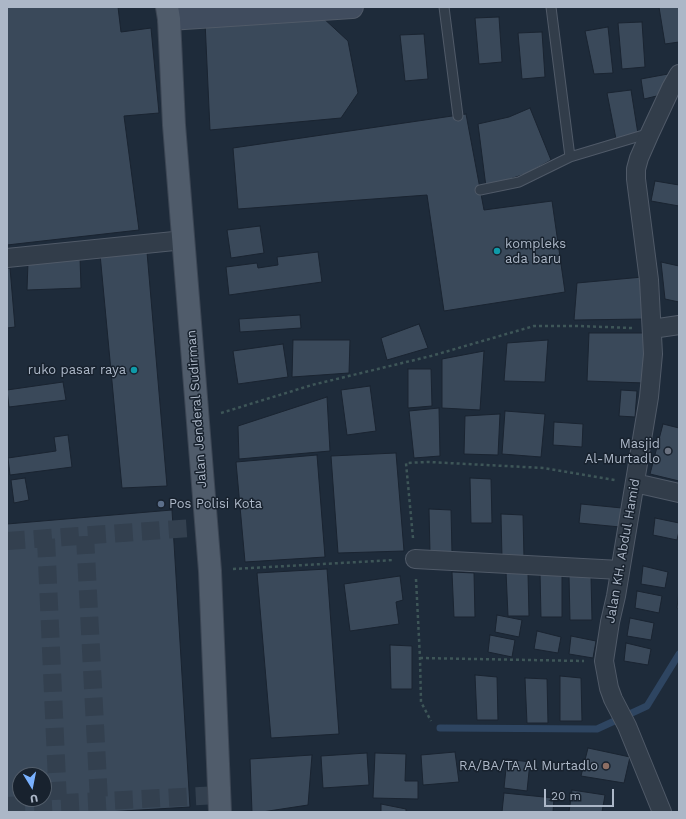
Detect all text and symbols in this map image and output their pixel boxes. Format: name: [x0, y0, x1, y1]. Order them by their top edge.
place label: kompleks ada baru: [505, 236, 566, 267]
marker: kompleks ada baru: [492, 246, 502, 256]
street label: Jalan Jenderal Sudirman: [184, 329, 210, 489]
place label: ruko pasar raya: [28, 362, 126, 378]
marker: ruko pasar raya: [129, 365, 139, 375]
place label: Masjid Al-Murtadlo: [585, 436, 660, 467]
marker: Masjid Al-Murtadlo: [663, 446, 673, 456]
street label: Jalan KH. Abdul Hamid: [603, 478, 643, 624]
place label: Pos Polisi Kota: [169, 496, 262, 512]
marker: Pos Polisi Kota: [156, 499, 166, 509]
place label: RA/BA/TA Al Murtadlo: [459, 758, 598, 774]
marker: RA/BA/TA Al Murtadlo: [601, 761, 611, 771]
north arrow: [12, 767, 52, 807]
scale bar: [546, 781, 616, 807]
text: 20 m: [551, 789, 581, 803]
text: U: [29, 791, 39, 805]

